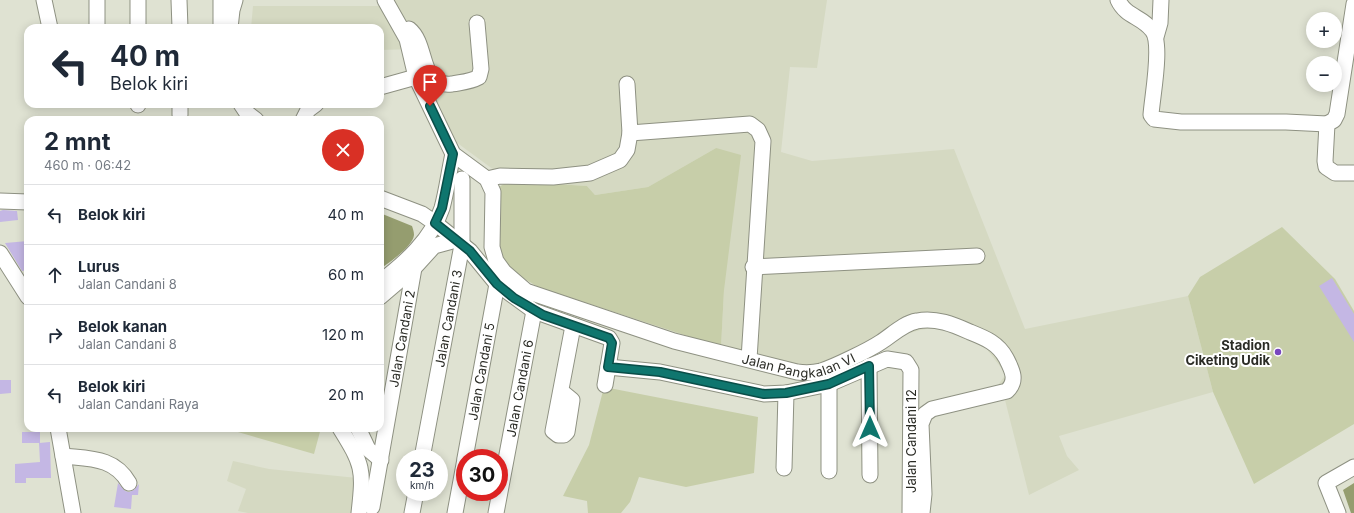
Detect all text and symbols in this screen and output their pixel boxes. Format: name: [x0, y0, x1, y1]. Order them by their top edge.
map controls: [1306, 12, 1342, 92]
button: +: [1306, 12, 1342, 48]
text: 40 m: [110, 39, 180, 73]
icon: left: [44, 40, 96, 92]
button: −: [1306, 56, 1342, 92]
pin: [413, 65, 447, 106]
icon: arrive: [419, 71, 441, 93]
text: Belok kiri: [110, 73, 188, 94]
text: 2 mnt: [44, 127, 110, 156]
button: close: [322, 129, 364, 171]
text: 460 m · 06:42: [44, 157, 131, 173]
icon: left: [44, 204, 66, 226]
text: Belok kiri: [78, 205, 145, 224]
text: 40 m: [327, 205, 364, 224]
text: Lurus: [78, 257, 120, 276]
icon: ahead: [44, 264, 66, 286]
text: 60 m: [328, 265, 364, 284]
street label: Jalan Candani 3: [431, 268, 465, 368]
text: Jalan Candani 8: [78, 276, 177, 292]
street label: Jalan Candani 2: [385, 289, 418, 389]
text: Belok kanan: [78, 317, 167, 336]
street label: Jalan Candani 5: [464, 321, 498, 421]
icon: right: [44, 324, 66, 346]
text: 120 m: [322, 325, 364, 344]
text: Jalan Candani 8: [78, 336, 177, 352]
place label: Stadion Ciketing Udik: [1185, 337, 1270, 368]
street label: Jalan Candani 6: [502, 338, 536, 438]
marker: Stadion Ciketing Udik: [1273, 347, 1283, 357]
street label: Jalan Pangkalan VI: [740, 349, 858, 381]
text: Belok kiri: [78, 377, 145, 396]
icon: left: [44, 384, 66, 406]
text: 20 m: [328, 385, 364, 404]
street label: Jalan Candani 12: [903, 389, 919, 493]
text: Jalan Candani Raya: [78, 396, 199, 412]
position arrow: [849, 407, 891, 449]
speed limit sign: 30: [456, 449, 508, 501]
text: 23: [409, 458, 435, 482]
text: km/h: [410, 479, 434, 491]

